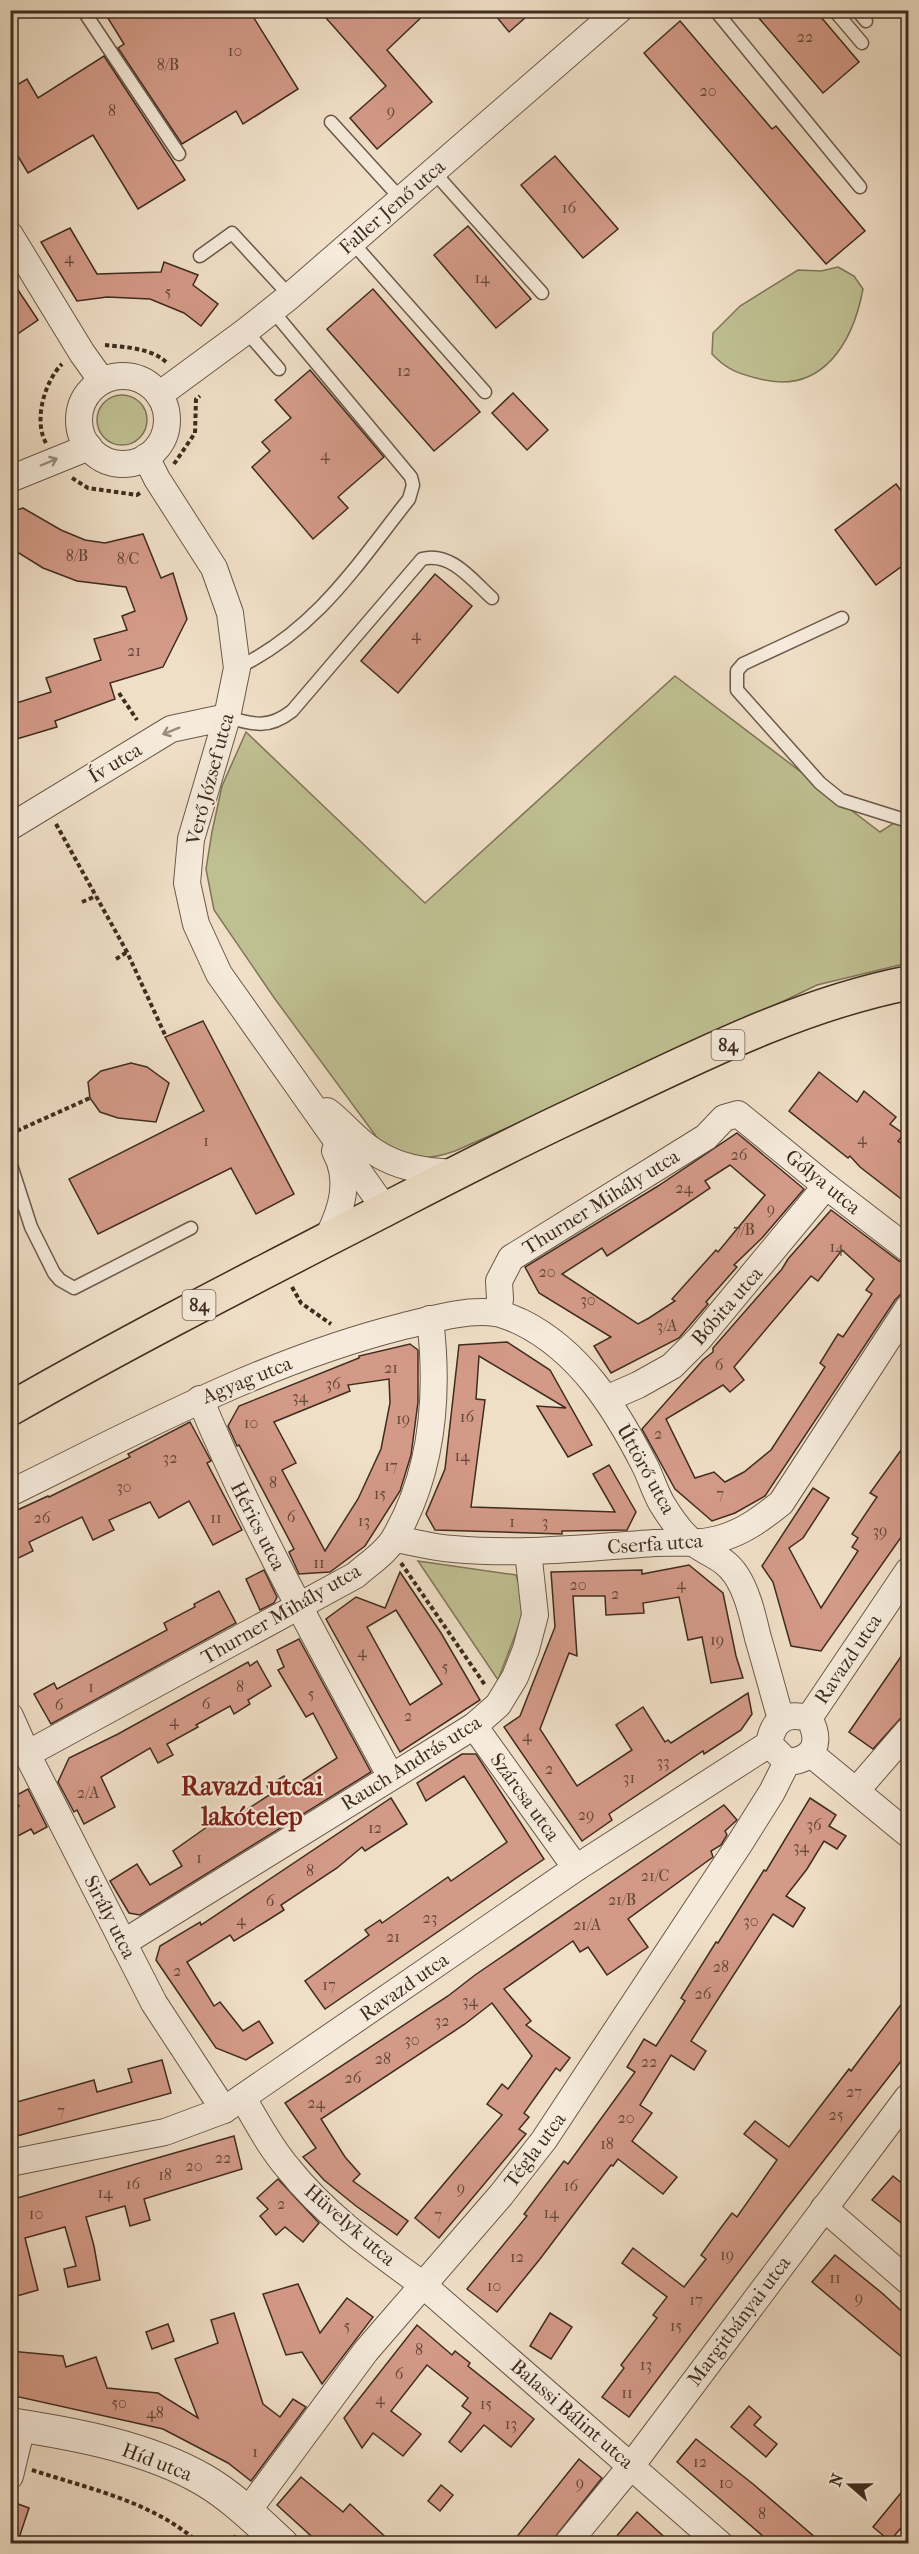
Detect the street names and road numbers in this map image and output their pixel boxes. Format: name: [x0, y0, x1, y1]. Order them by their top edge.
street label: Faller Jenő utca: [334, 154, 450, 259]
street label: Verő József utca: [181, 710, 239, 848]
street label: Ív utca: [84, 737, 147, 788]
road number: 84: [712, 1030, 744, 1060]
street label: Thurner Mihály utca: [519, 1144, 684, 1259]
street label: Gólya utca: [781, 1145, 866, 1220]
street label: Bóbita utca: [687, 1262, 768, 1350]
road number: 84: [182, 1290, 216, 1320]
street label: Agyag utca: [198, 1351, 296, 1409]
street label: Úttörő utca: [612, 1420, 681, 1519]
street label: Hérics utca: [226, 1478, 291, 1575]
street label: Cserfa utca: [606, 1529, 704, 1559]
street label: Thurner Mihály utca: [197, 1559, 365, 1669]
street label: Ravazd utca: [810, 1609, 887, 1708]
street label: Rauch András utca: [337, 1710, 486, 1815]
street label: Szárcsa utca: [485, 1749, 565, 1846]
street label: Sirály utca: [79, 1871, 141, 1963]
street label: Ravazd utca: [355, 1948, 454, 2026]
street label: Tégla utca: [499, 2107, 571, 2192]
street label: Hüvelyk utca: [300, 2179, 401, 2271]
street label: Margitbányai utca: [683, 2251, 796, 2390]
street label: Balassi Bálint utca: [506, 2354, 639, 2474]
street label: Híd utca: [119, 2438, 196, 2486]

